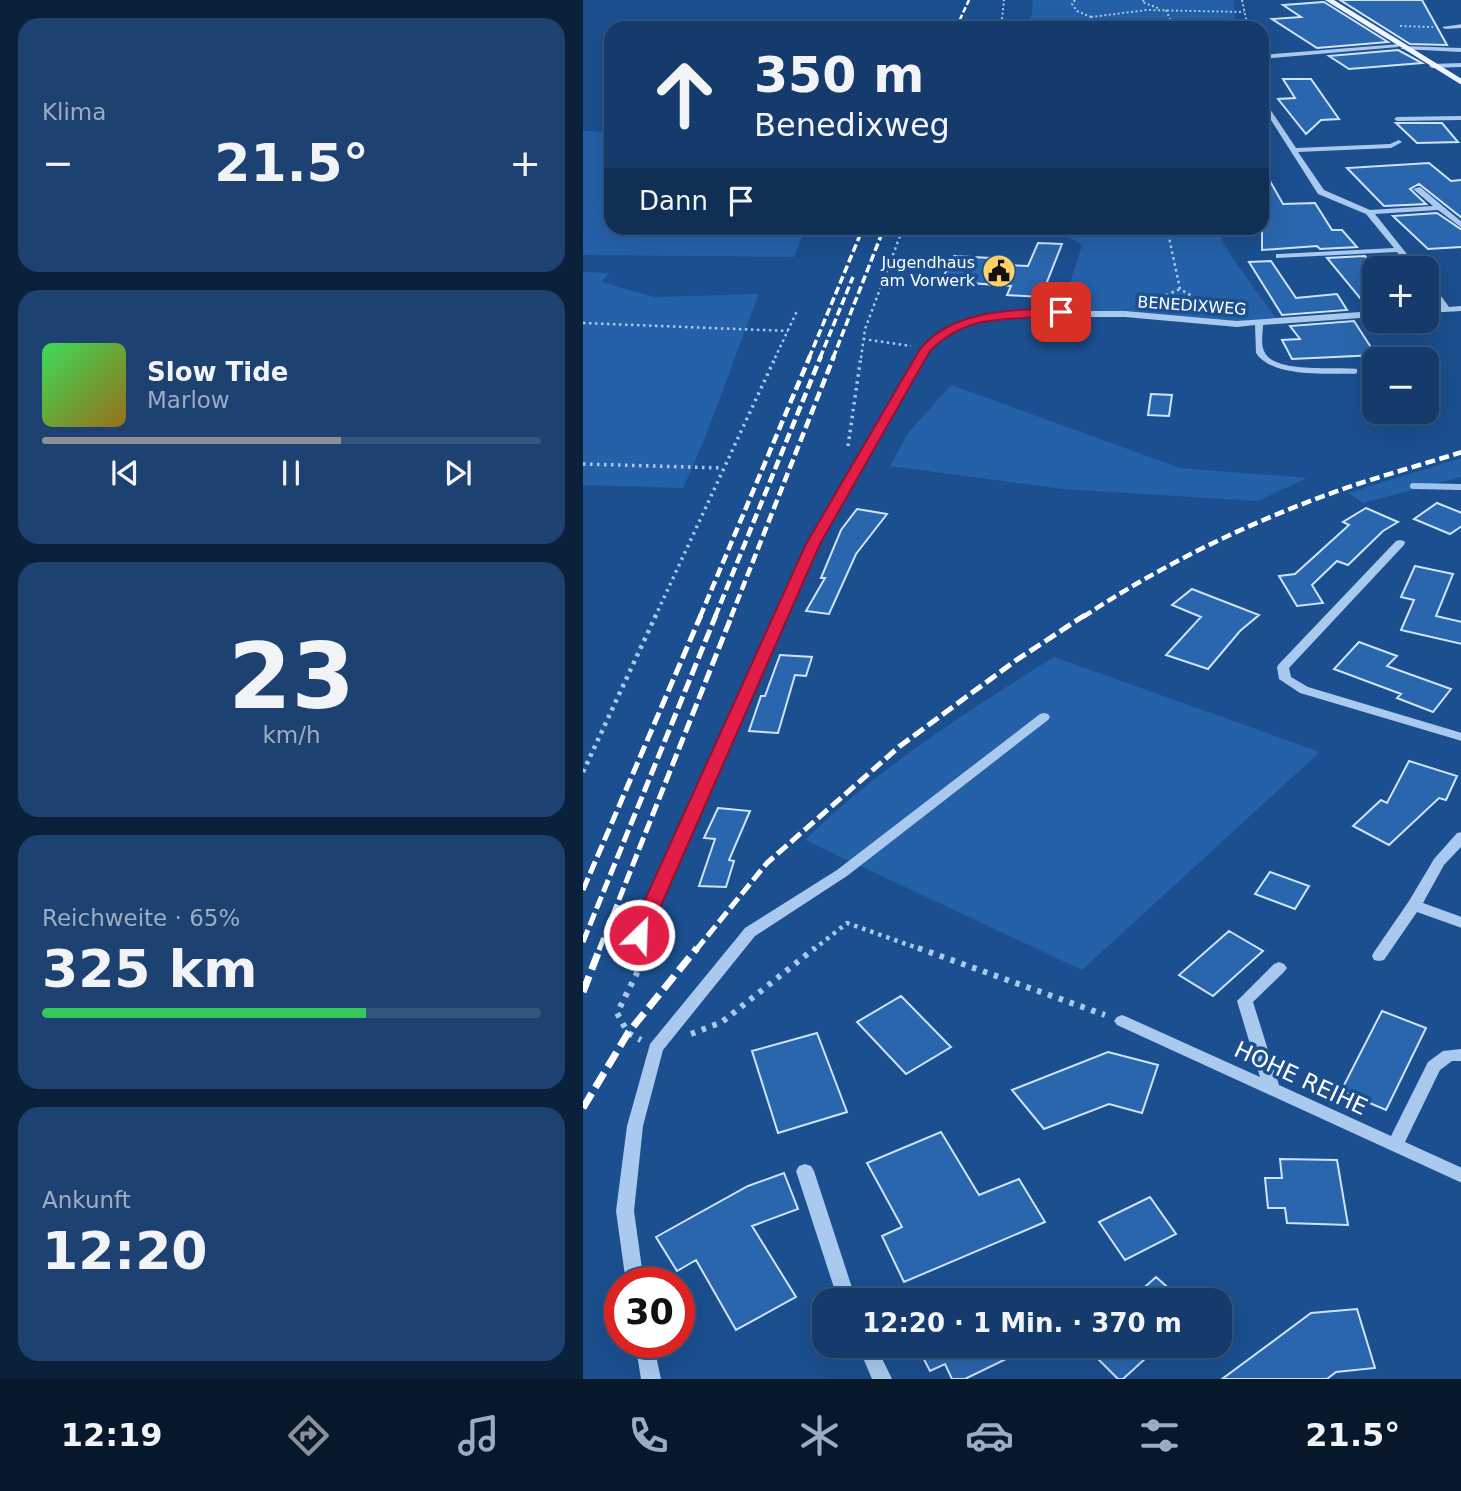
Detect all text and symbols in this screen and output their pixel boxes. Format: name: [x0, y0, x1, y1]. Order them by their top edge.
text: 350 m: [754, 47, 924, 104]
icon: ahead: [639, 49, 730, 140]
text: Klima: [42, 99, 106, 125]
text: Benedixweg: [754, 106, 950, 144]
text: 21.5°: [214, 133, 369, 193]
text: −: [42, 141, 74, 185]
text: +: [509, 141, 541, 185]
icon: arrive: [722, 182, 760, 220]
text: Dann: [639, 186, 708, 216]
public building icon: Jugendhaus am Vorwerk: [980, 252, 1018, 290]
place label: Jugendhaus am Vorwerk: [880, 253, 976, 290]
map controls: [1362, 256, 1439, 424]
button: +: [1362, 256, 1439, 333]
pin: [1031, 282, 1091, 342]
street label: BENEDIXWEG: [1137, 292, 1247, 319]
icon: arrive: [1042, 293, 1080, 331]
button: −: [1362, 347, 1439, 424]
text: Slow Tide: [147, 357, 288, 387]
text: Marlow: [147, 387, 230, 413]
icon: previous: [106, 454, 144, 492]
icon: pause: [272, 454, 310, 492]
icon: next: [439, 454, 477, 492]
text: 23: [228, 624, 355, 729]
text: km/h: [262, 722, 321, 748]
position arrow: [602, 898, 676, 972]
text: Reichweite · 65%: [42, 905, 240, 931]
text: 325 km: [42, 939, 257, 999]
street label: HOHE REIHE: [1230, 1036, 1372, 1120]
text: Ankunft: [42, 1187, 131, 1213]
text: 12:20: [42, 1221, 208, 1281]
speed limit sign: 30: [604, 1267, 695, 1358]
text: 12:20 · 1 Min. · 370 m: [862, 1308, 1182, 1338]
icon: directions: [284, 1411, 333, 1460]
icon: music: [454, 1411, 503, 1460]
icon: phone: [624, 1411, 673, 1460]
icon: climate: [795, 1411, 844, 1460]
icon: car: [965, 1411, 1014, 1460]
icon: filters: [1135, 1411, 1184, 1460]
text: 12:19: [61, 1416, 162, 1454]
text: 21.5°: [1305, 1416, 1400, 1454]

